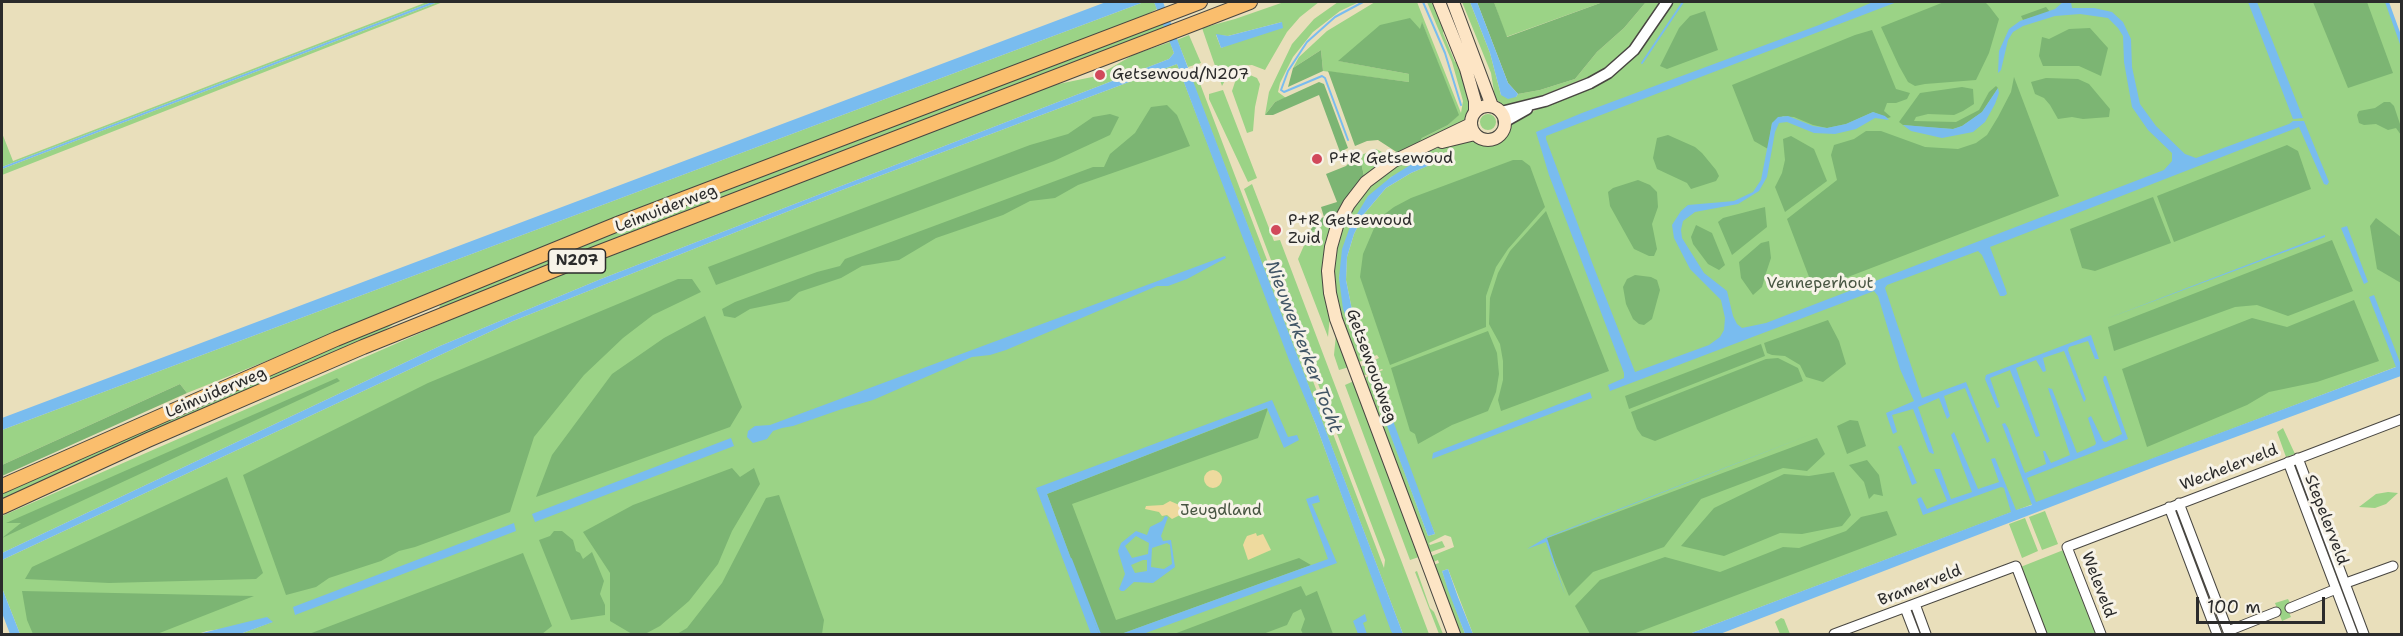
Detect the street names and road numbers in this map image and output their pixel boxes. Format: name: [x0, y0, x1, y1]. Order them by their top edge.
street label: Leimuiderweg: [613, 181, 719, 237]
road number: N207: [548, 249, 606, 273]
street label: Getsewoudweg: [1342, 307, 1400, 425]
street label: Leimuiderweg: [163, 363, 269, 423]
street label: Wechelerveld: [2177, 441, 2281, 495]
street label: Stepelerveld: [2300, 472, 2352, 568]
street label: Weleveld: [2077, 549, 2119, 621]
street label: Bramerveld: [1876, 561, 1964, 611]

